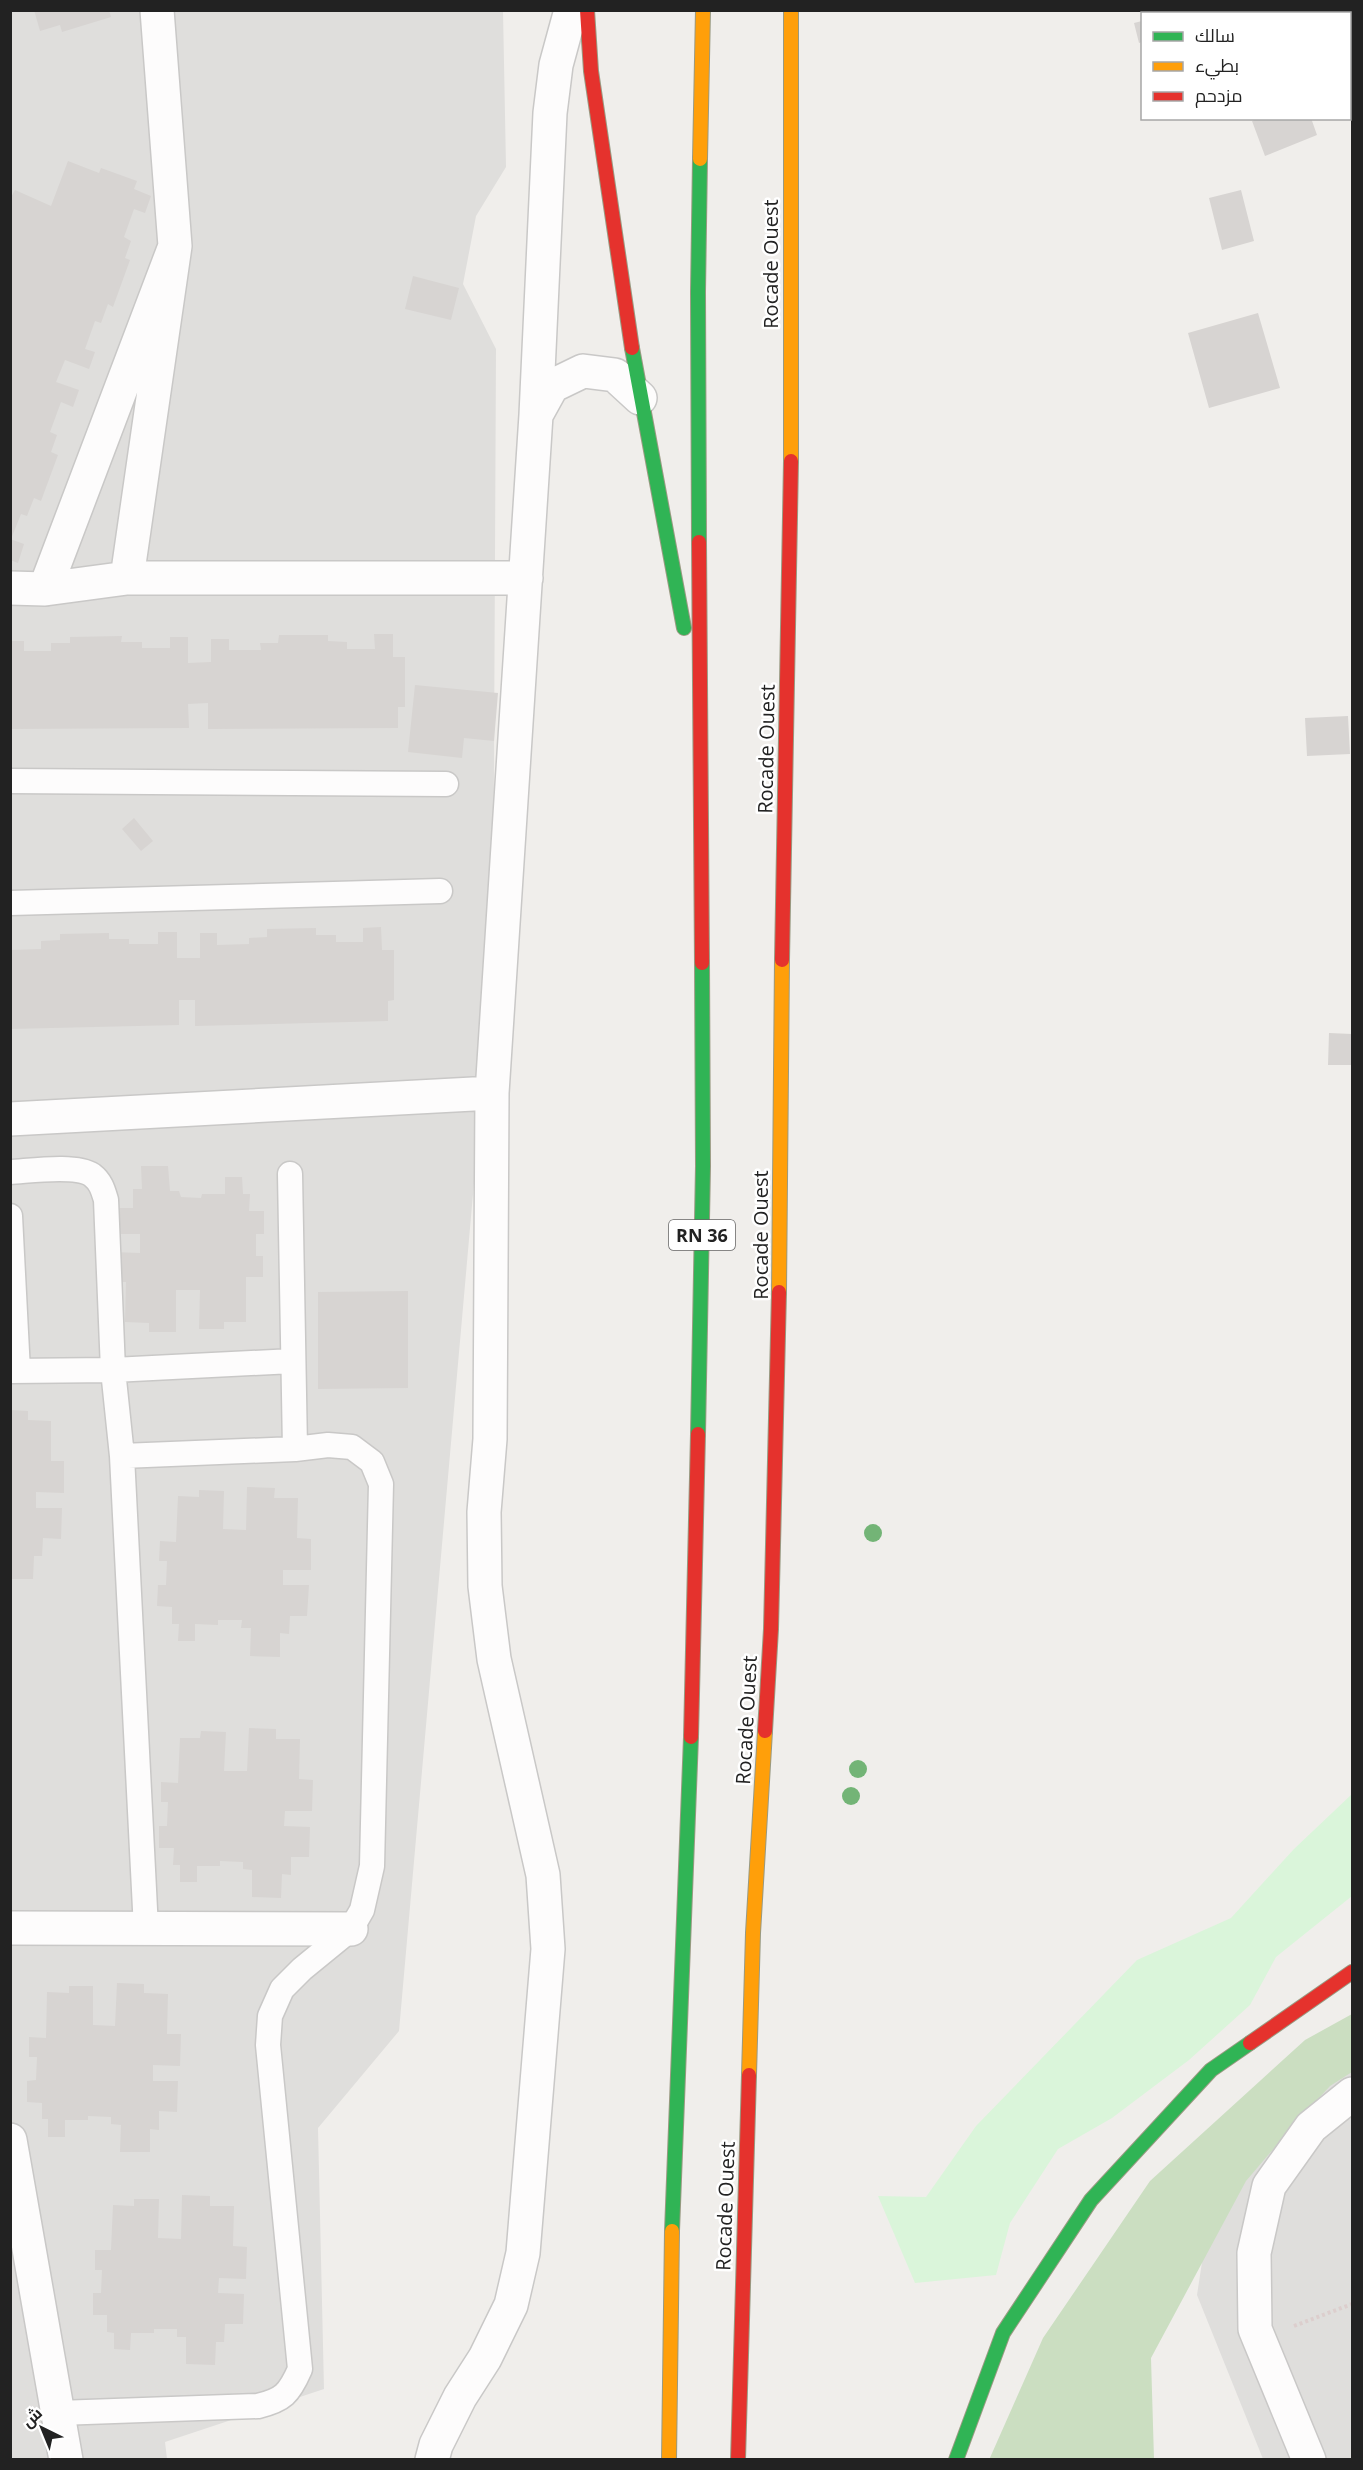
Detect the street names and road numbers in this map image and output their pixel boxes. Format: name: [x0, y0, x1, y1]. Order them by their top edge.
street label: Rocade Ouest: [757, 199, 784, 329]
street label: Rocade Ouest: [751, 684, 781, 814]
street label: Rocade Ouest: [747, 1170, 774, 1300]
road number: RN 36: [669, 1220, 735, 1250]
street label: Rocade Ouest: [729, 1655, 763, 1785]
street label: Rocade Ouest: [709, 2141, 741, 2271]

